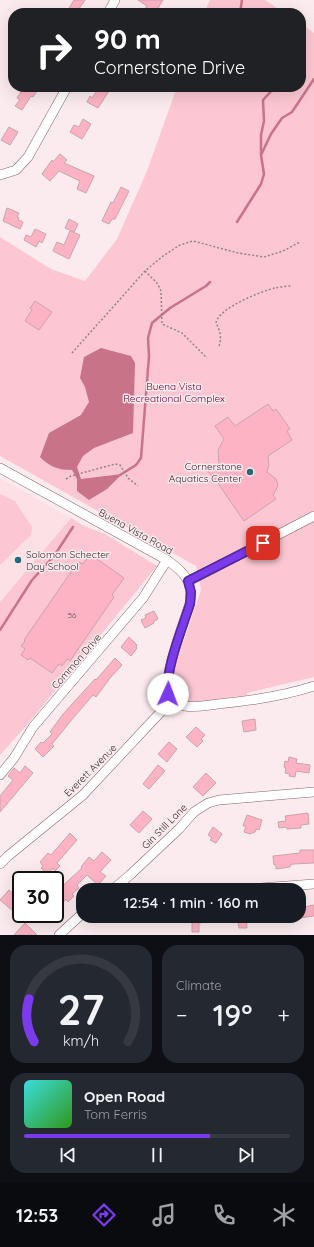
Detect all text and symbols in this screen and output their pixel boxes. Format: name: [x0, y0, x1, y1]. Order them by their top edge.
text: 90 m: [94, 21, 161, 56]
icon: right: [28, 24, 80, 76]
text: Cornerstone Drive: [94, 56, 245, 79]
park label: Buena Vista Recreational Complex: [123, 380, 225, 405]
place label: Cornerstone Aquatics Center: [169, 460, 242, 485]
marker: Cornerstone Aquatics Center: [245, 467, 255, 477]
street label: Buena Vista Road: [96, 506, 175, 557]
pin: [246, 526, 280, 560]
icon: arrive: [252, 532, 274, 554]
place label: Solomon Schecter Day School: [26, 548, 110, 573]
marker: Solomon Schecter Day School: [13, 555, 23, 565]
house number: 56: [68, 610, 77, 620]
street label: Common Drive: [49, 631, 104, 692]
position arrow: [147, 673, 189, 715]
street label: Everett Avenue: [61, 741, 120, 799]
street label: Gin Still Lane: [139, 801, 190, 852]
speed limit sign: 30: [12, 871, 64, 923]
text: 12:54 · 1 min · 160 m: [124, 893, 258, 912]
text: Climate: [176, 977, 222, 993]
text: 27: [58, 983, 104, 1035]
text: 19°: [213, 996, 252, 1034]
text: −: [176, 1001, 187, 1029]
text: +: [278, 1001, 290, 1029]
text: km/h: [63, 1032, 99, 1050]
text: Open Road: [84, 1087, 165, 1106]
text: Tom Ferris: [84, 1106, 147, 1122]
icon: previous: [57, 1144, 79, 1166]
icon: pause: [146, 1144, 168, 1166]
icon: next: [235, 1144, 257, 1166]
icon: directions: [90, 1201, 118, 1229]
icon: music: [150, 1201, 178, 1229]
icon: phone: [210, 1201, 238, 1229]
icon: climate: [270, 1201, 298, 1229]
text: 12:53: [16, 1204, 58, 1227]

